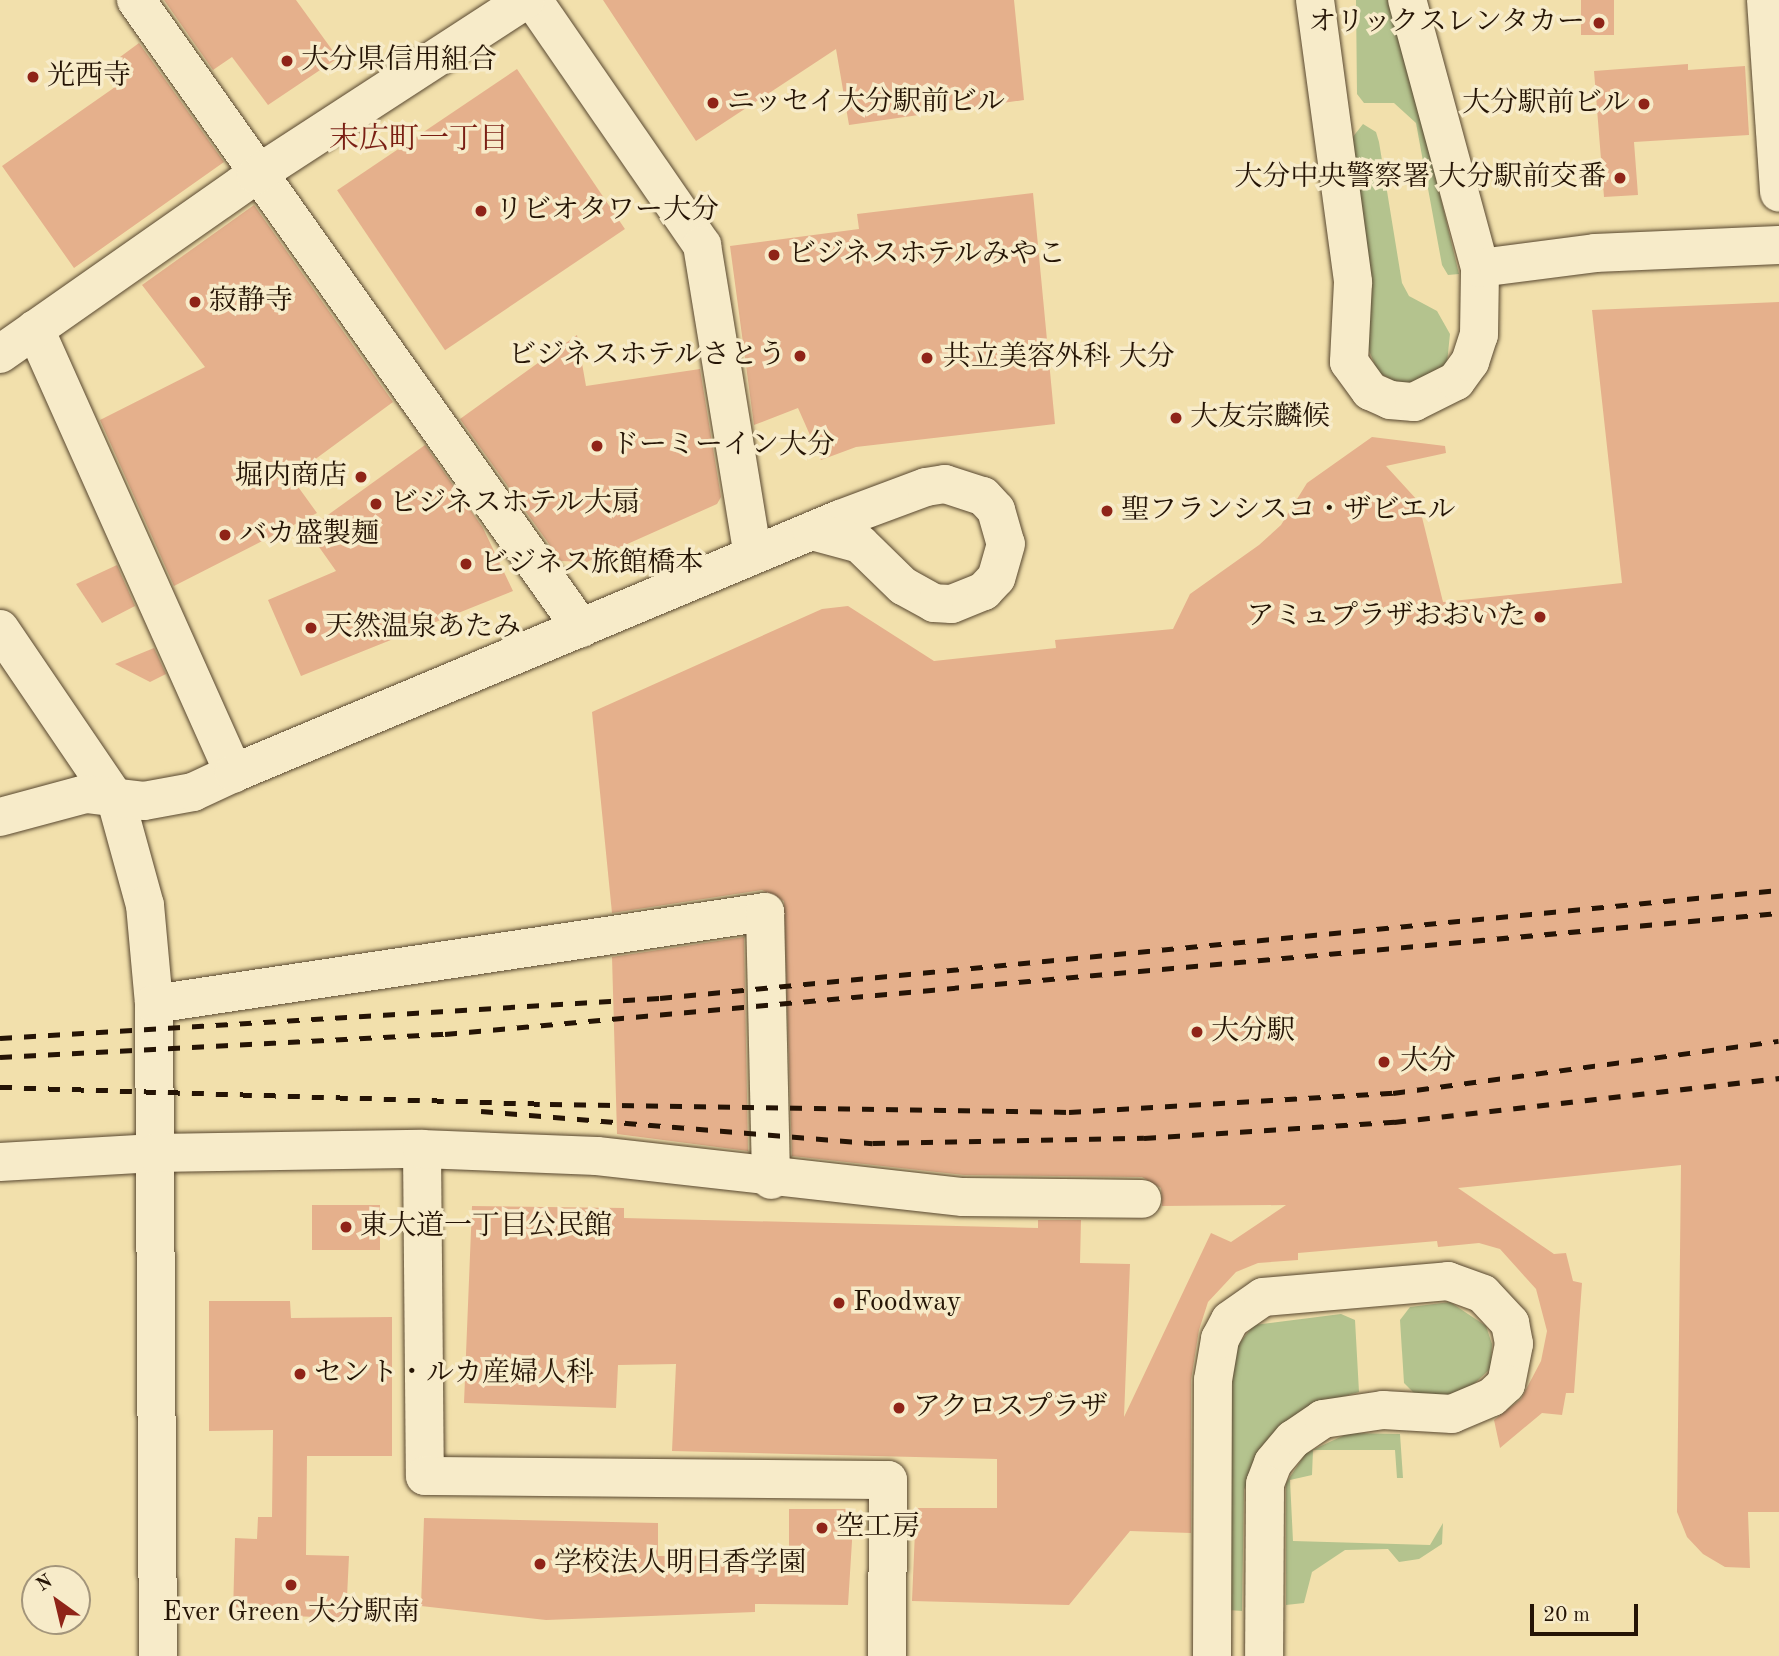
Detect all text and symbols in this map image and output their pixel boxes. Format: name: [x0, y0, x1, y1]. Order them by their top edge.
place label: オリックスレンタカー: [1305, 6, 1585, 40]
marker: オリックスレンタカー: [1591, 15, 1607, 31]
place label: 大分県信用組合: [301, 44, 497, 78]
marker: 大分県信用組合: [279, 53, 295, 69]
place label: 光西寺: [47, 60, 131, 94]
marker: 光西寺: [25, 69, 41, 85]
place label: ニッセイ大分駅前ビル: [727, 86, 1007, 120]
place label: 大分駅前ビル: [1462, 87, 1630, 121]
marker: ニッセイ大分駅前ビル: [705, 95, 721, 111]
marker: 大分駅前ビル: [1636, 96, 1652, 112]
district label: 末広町一丁目: [329, 122, 509, 158]
place label: 大分中央警察署 大分駅前交番: [1234, 161, 1606, 195]
marker: 大分中央警察署 大分駅前交番: [1612, 170, 1628, 186]
place label: リビオタワー大分: [495, 194, 719, 228]
marker: リビオタワー大分: [473, 203, 489, 219]
place label: ビジネスホテルみやこ: [788, 238, 1068, 272]
marker: ビジネスホテルみやこ: [766, 247, 782, 263]
place label: 寂静寺: [209, 285, 293, 319]
marker: 寂静寺: [187, 294, 203, 310]
place label: ビジネスホテルさとう: [506, 339, 786, 373]
place label: 共立美容外科 大分: [943, 341, 1175, 375]
marker: ビジネスホテルさとう: [792, 348, 808, 364]
marker: 共立美容外科 大分: [917, 348, 937, 368]
place label: 大友宗麟候: [1190, 401, 1330, 435]
marker: 大友宗麟候: [1168, 410, 1184, 426]
place label: ドーミーイン大分: [611, 429, 835, 463]
marker: ドーミーイン大分: [589, 438, 605, 454]
place label: 堀内商店: [235, 460, 347, 494]
marker: 堀内商店: [353, 469, 369, 485]
place label: ビジネスホテル大扇: [390, 487, 642, 521]
place label: 聖フランシスコ・ザビエル: [1121, 494, 1457, 528]
marker: ビジネスホテル大扇: [368, 496, 384, 512]
marker: 聖フランシスコ・ザビエル: [1099, 503, 1115, 519]
place label: バカ盛製麺: [239, 518, 379, 552]
marker: バカ盛製麺: [217, 527, 233, 543]
place label: ビジネス旅館橋本: [480, 547, 704, 581]
marker: ビジネス旅館橋本: [458, 556, 474, 572]
place label: アミュプラザおおいた: [1246, 600, 1526, 634]
marker: アミュプラザおおいた: [1532, 609, 1548, 625]
place label: 天然温泉あたみ: [325, 611, 521, 645]
marker: 天然温泉あたみ: [303, 620, 319, 636]
place label: 大分駅: [1211, 1015, 1295, 1049]
marker: 大分駅: [1189, 1024, 1205, 1040]
place label: 大分: [1400, 1045, 1456, 1079]
marker: 大分: [1374, 1052, 1394, 1072]
place label: 東大道一丁目公民館: [360, 1210, 612, 1244]
marker: 東大道一丁目公民館: [338, 1219, 354, 1235]
place label: Foodway: [853, 1286, 961, 1320]
marker: Foodway: [831, 1295, 847, 1311]
place label: セント・ルカ産婦人科: [314, 1357, 594, 1391]
marker: セント・ルカ産婦人科: [292, 1366, 308, 1382]
place label: アクロスプラザ: [913, 1391, 1109, 1425]
marker: アクロスプラザ: [891, 1400, 907, 1416]
place label: 空工房: [836, 1511, 920, 1545]
marker: 空工房: [814, 1520, 830, 1536]
place label: 学校法人明日香学園: [554, 1547, 806, 1581]
marker: 学校法人明日香学園: [532, 1556, 548, 1572]
north arrow: [21, 1565, 91, 1635]
text: N: [34, 1572, 56, 1596]
marker: Ever Green 大分駅南: [283, 1577, 299, 1593]
scale bar: [1534, 1590, 1642, 1634]
place label: Ever Green 大分駅南: [162, 1596, 420, 1630]
text: 20 m: [1543, 1605, 1590, 1626]

